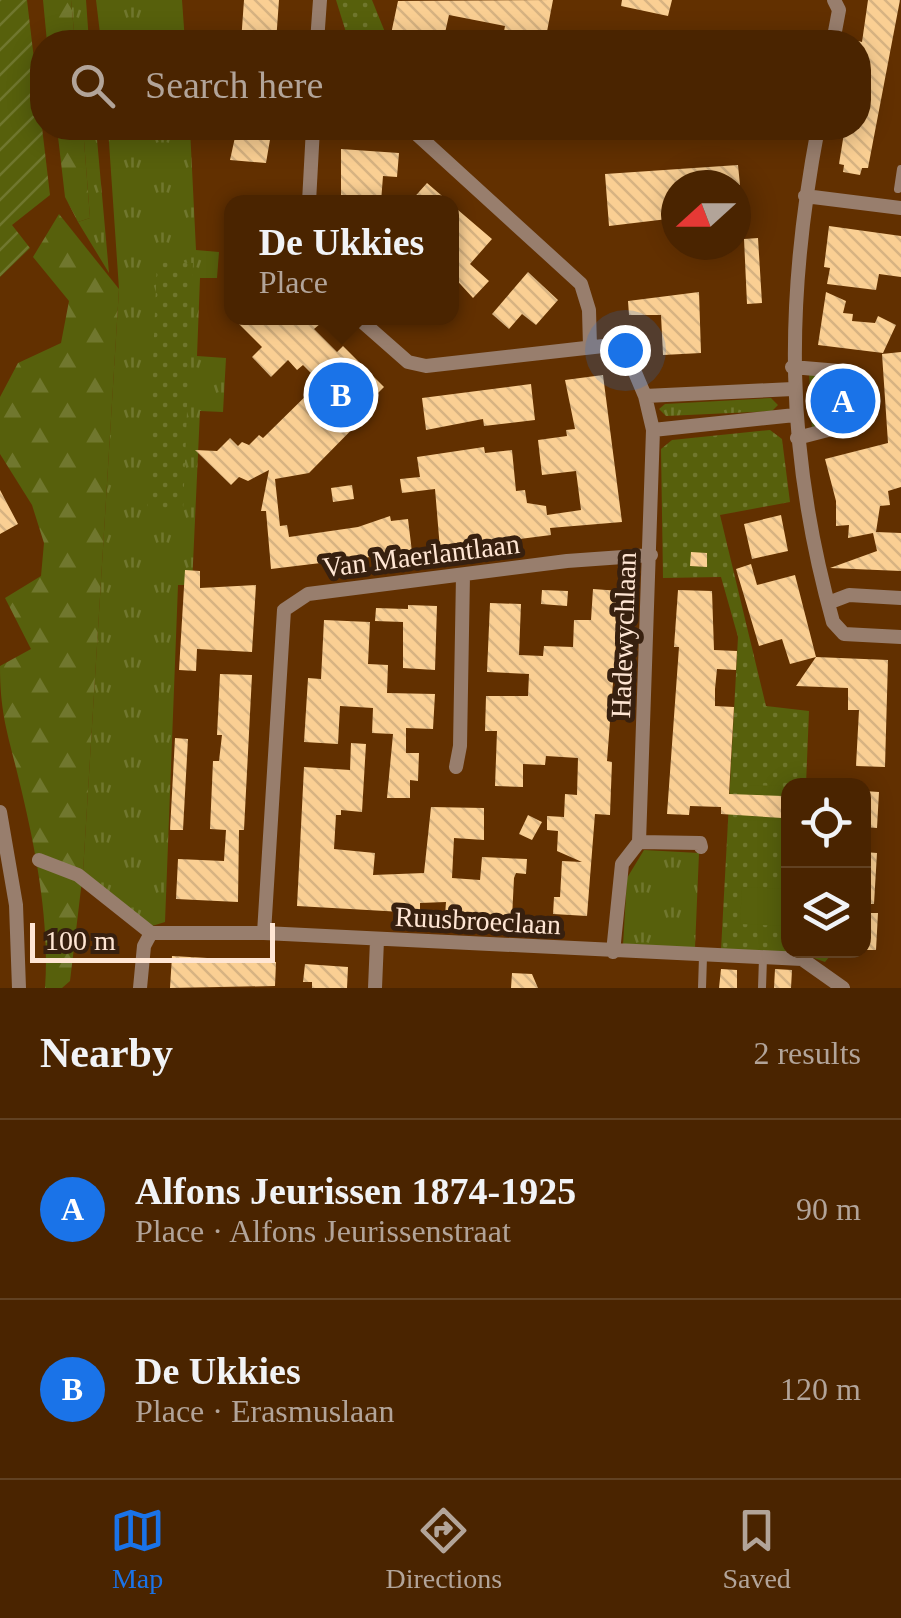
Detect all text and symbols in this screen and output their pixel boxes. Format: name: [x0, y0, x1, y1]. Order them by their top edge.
search box: [30, 30, 871, 140]
icon: search: [65, 58, 120, 113]
text: Search here: [145, 64, 323, 106]
north arrow: [661, 170, 751, 260]
popup: [224, 195, 459, 325]
text: De Ukkies: [259, 221, 424, 263]
text: Place: [259, 264, 328, 300]
your location: [600, 325, 651, 376]
pin: B: [308, 358, 374, 432]
pin: A: [810, 364, 876, 438]
street label: Van Maerlantlaan: [321, 528, 521, 583]
street label: Hadewychlaan: [605, 551, 642, 719]
map controls: [781, 778, 871, 958]
button: locate: [781, 778, 871, 868]
button: layers: [781, 868, 871, 958]
street label: Ruusbroeclaan: [394, 901, 562, 940]
scale bar: [30, 918, 275, 963]
text: 100 m: [45, 925, 116, 956]
text: Nearby: [40, 1030, 173, 1076]
text: 2 results: [753, 1035, 861, 1071]
text: Alfons Jeurissen 1874-1925: [135, 1170, 576, 1212]
text: A: [61, 1191, 84, 1227]
text: 90 m: [796, 1191, 861, 1227]
text: Place · Alfons Jeurissenstraat: [135, 1213, 511, 1249]
text: De Ukkies: [135, 1350, 301, 1392]
text: B: [62, 1371, 83, 1407]
text: 120 m: [780, 1371, 861, 1407]
text: Place · Erasmuslaan: [135, 1393, 394, 1429]
tab: Map: [110, 1503, 165, 1595]
tab: Directions: [385, 1503, 502, 1595]
tab: Saved: [722, 1503, 791, 1595]

